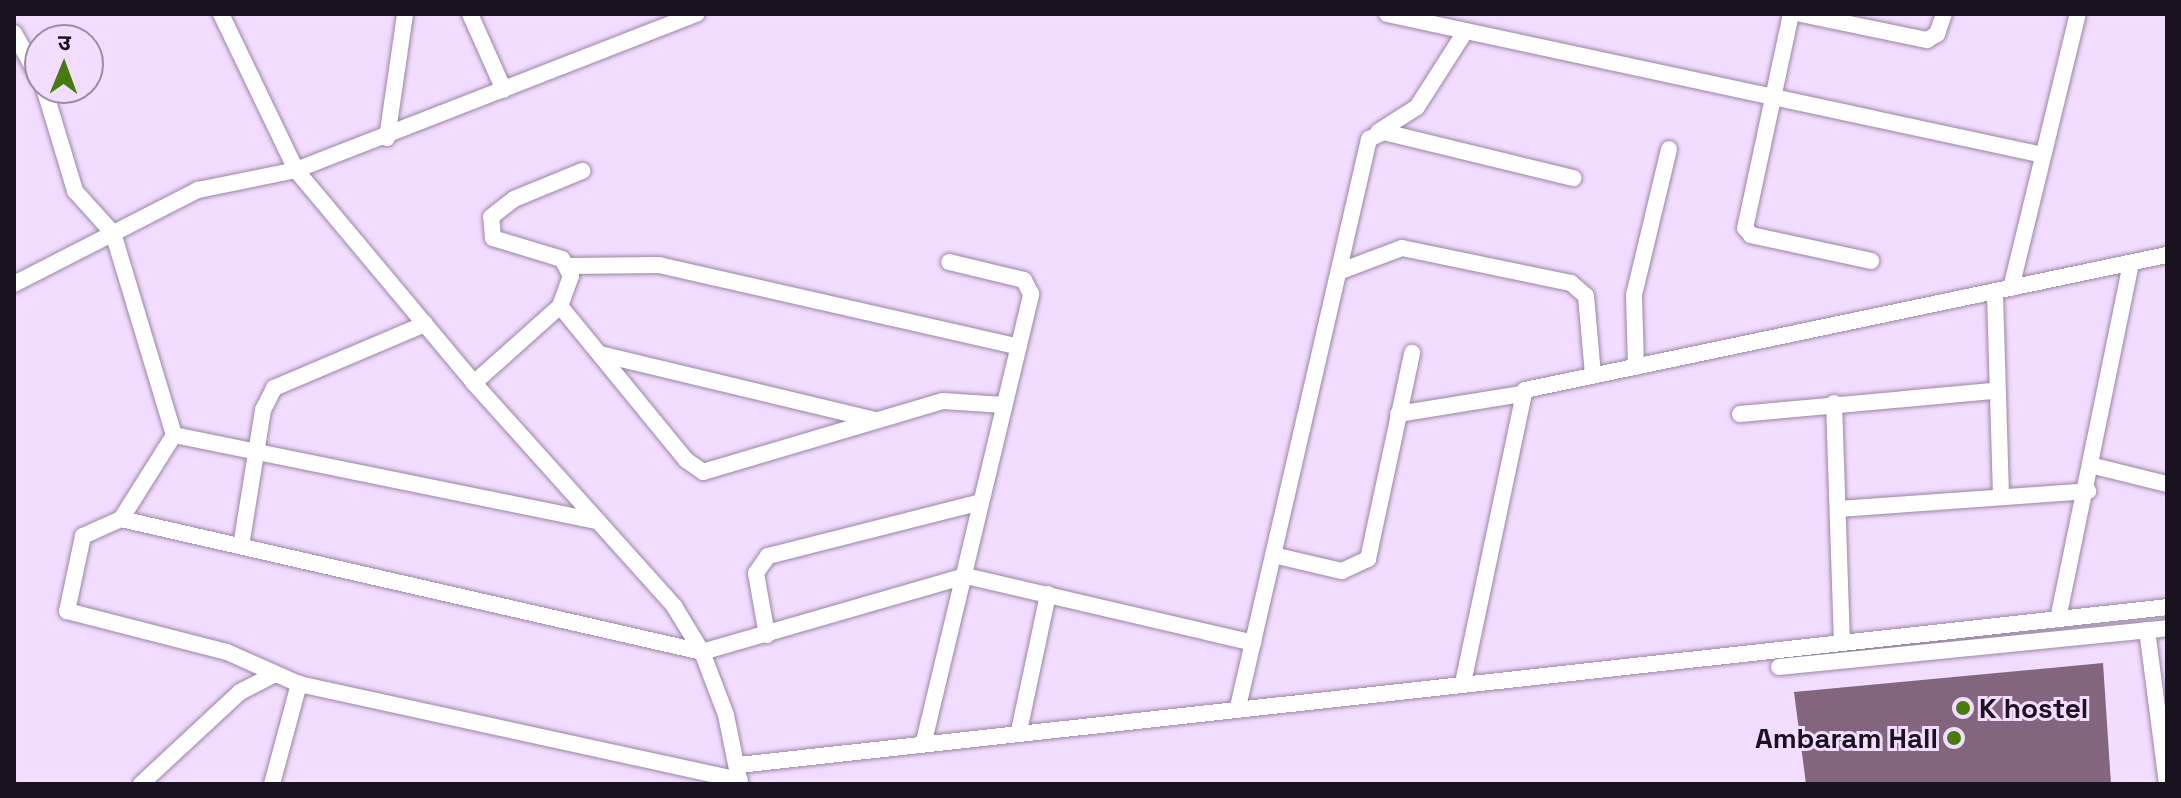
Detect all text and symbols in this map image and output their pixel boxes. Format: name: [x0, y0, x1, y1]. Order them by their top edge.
north arrow: [24, 24, 104, 104]
text: उ: [58, 28, 71, 56]
place label: K hostel: [1979, 691, 2088, 725]
marker: K hostel: [1954, 699, 1972, 717]
place label: Ambaram Hall: [1755, 721, 1938, 755]
marker: Ambaram Hall: [1945, 729, 1963, 747]

